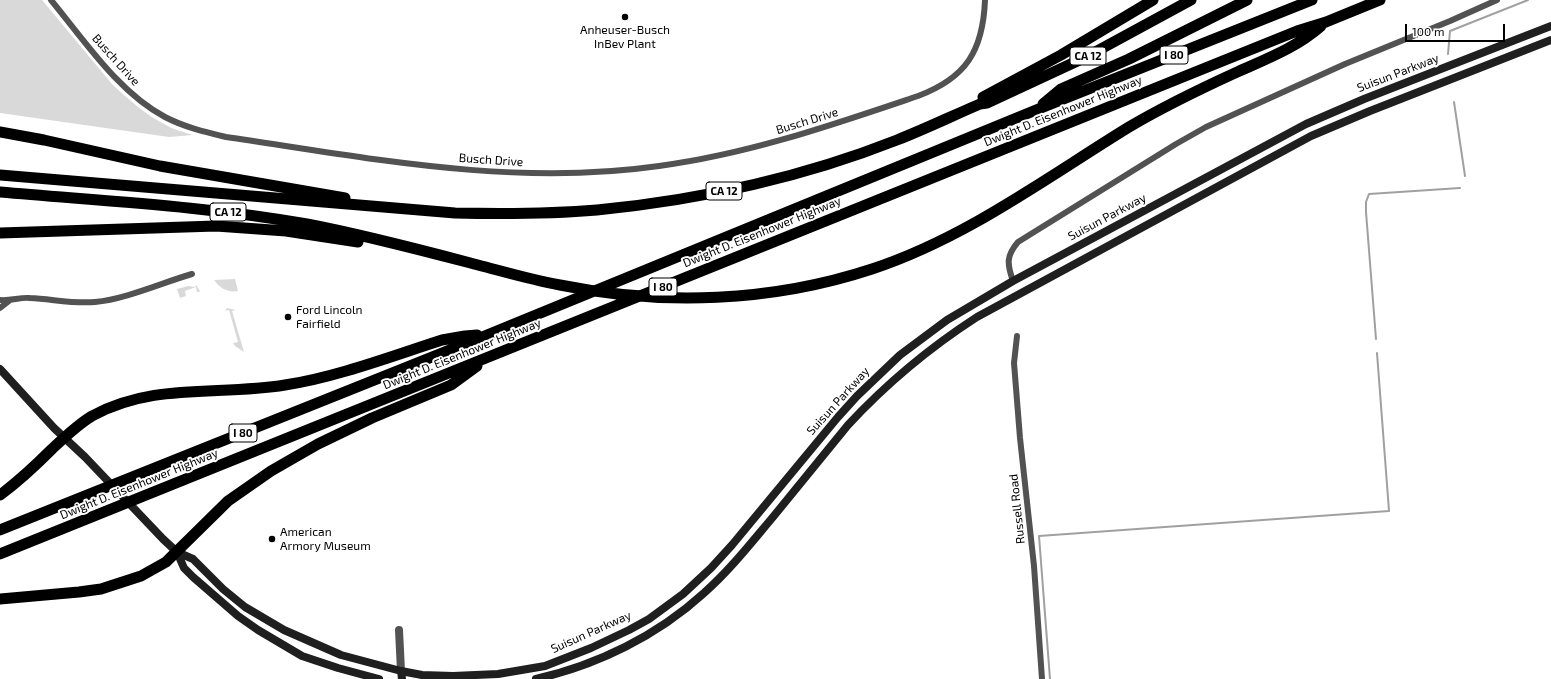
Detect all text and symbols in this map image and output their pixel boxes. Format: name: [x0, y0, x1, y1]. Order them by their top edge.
marker: Anheuser-Busch InBev Plant: [620, 12, 630, 22]
scale bar: [1407, 16, 1507, 42]
place label: Anheuser-Busch InBev Plant: [580, 23, 670, 51]
text: 100 m: [1412, 24, 1444, 38]
street label: Busch Drive: [89, 31, 143, 89]
road number: I 80: [1160, 46, 1188, 64]
road number: CA 12: [1070, 47, 1106, 65]
street label: Suisun Parkway: [1355, 51, 1441, 95]
street label: Dwight D. Eisenhower Highway: [982, 73, 1144, 149]
street label: Busch Drive: [774, 105, 840, 137]
street label: Busch Drive: [458, 151, 524, 169]
road number: CA 12: [706, 182, 742, 200]
street label: Suisun Parkway: [1065, 190, 1149, 244]
street label: Dwight D. Eisenhower Highway: [681, 194, 843, 270]
road number: CA 12: [210, 203, 246, 221]
road number: I 80: [649, 278, 677, 296]
place label: Ford Lincoln Fairfield: [296, 303, 363, 331]
marker: Ford Lincoln Fairfield: [283, 312, 293, 322]
street label: Dwight D. Eisenhower Highway: [381, 316, 543, 392]
street label: Suisun Parkway: [804, 364, 872, 438]
road number: I 80: [229, 424, 257, 442]
street label: Dwight D. Eisenhower Highway: [58, 446, 220, 522]
street label: Russell Road: [1006, 473, 1028, 545]
place label: American Armory Museum: [280, 525, 371, 553]
marker: American Armory Museum: [267, 534, 277, 544]
street label: Suisun Parkway: [549, 608, 633, 656]

